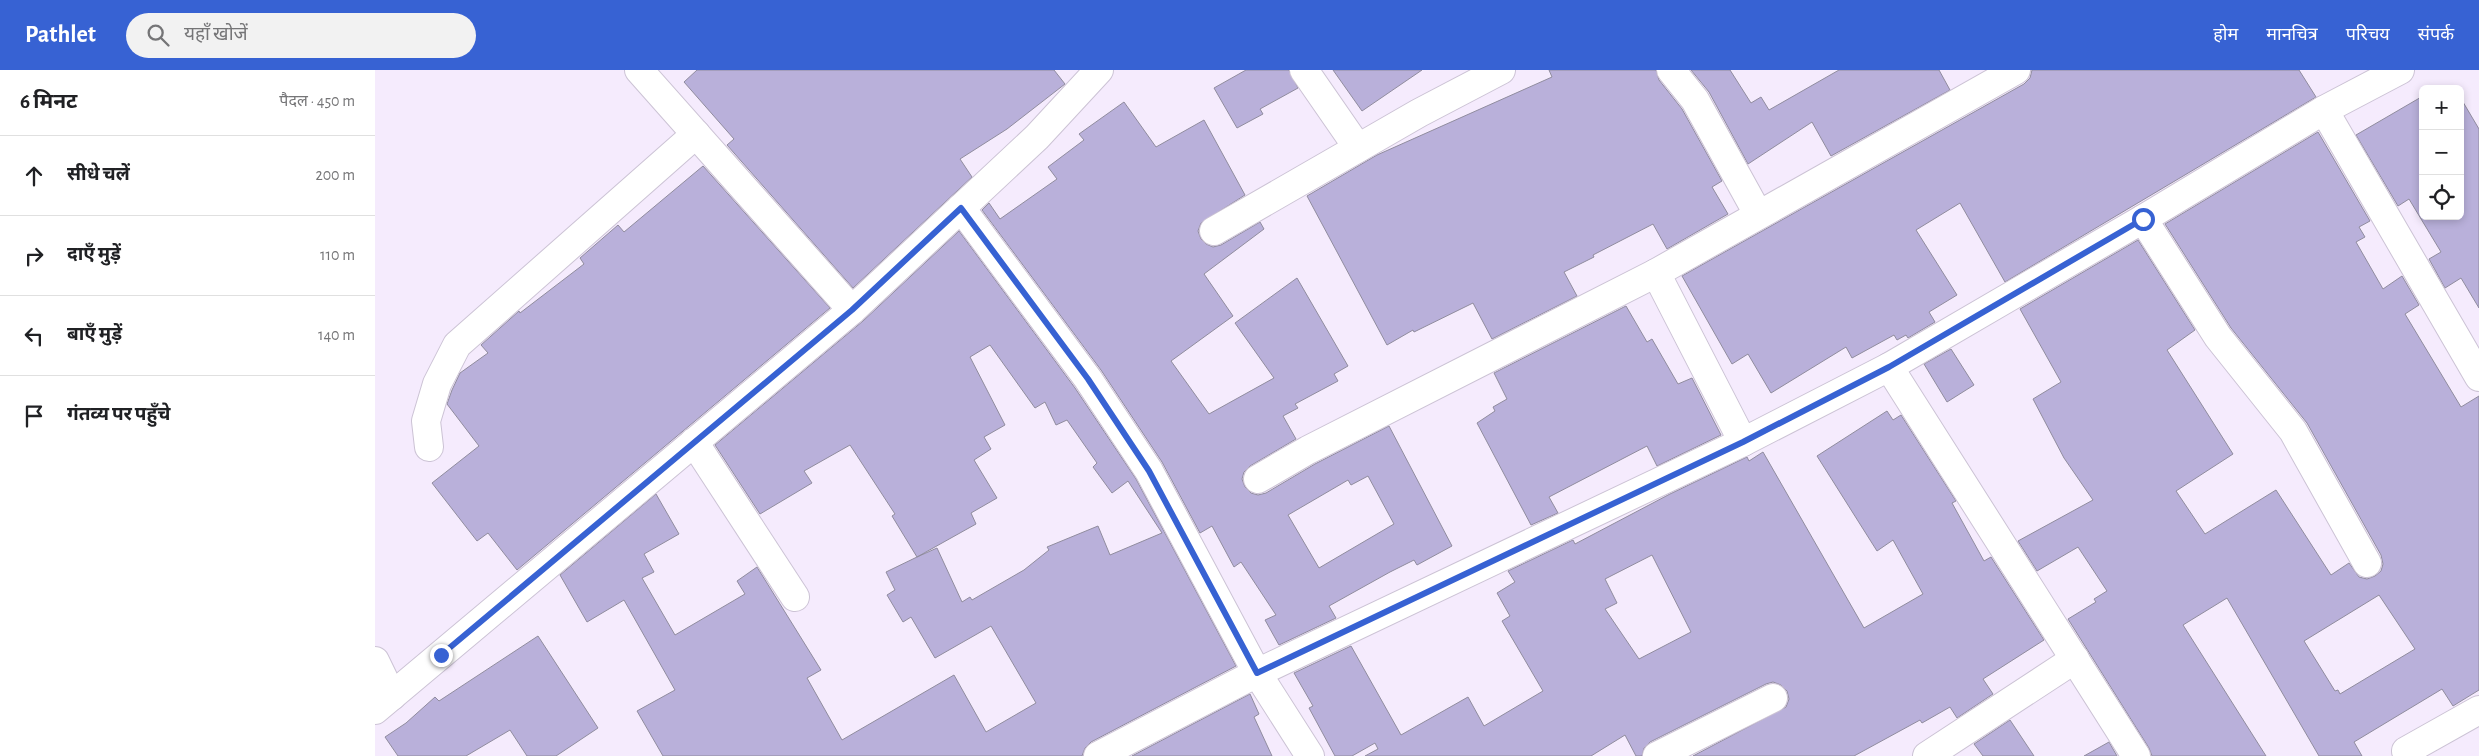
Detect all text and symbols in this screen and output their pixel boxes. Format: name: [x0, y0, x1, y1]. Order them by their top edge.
search box: [126, 13, 476, 58]
icon: search: [144, 21, 172, 49]
text: Pathlet: [25, 23, 96, 47]
text: यहाँ खोजें: [184, 25, 248, 44]
text: होम: [2213, 26, 2238, 44]
text: मानचित्र: [2266, 26, 2318, 44]
text: परिचय: [2346, 26, 2390, 44]
text: संपर्क: [2418, 26, 2454, 44]
map controls: [2419, 85, 2464, 220]
button: +: [2419, 85, 2464, 130]
text: 6 मिनट: [20, 91, 77, 112]
text: पैदल · 450 m: [279, 93, 355, 109]
button: −: [2419, 130, 2464, 175]
icon: ahead: [20, 162, 48, 190]
text: सीधे चलें: [67, 165, 130, 184]
text: 200 m: [315, 167, 355, 183]
button: locate: [2419, 175, 2464, 220]
route start: [2132, 208, 2155, 231]
icon: right: [20, 242, 48, 270]
text: दाएँ मुड़ें: [67, 245, 121, 264]
text: 110 m: [320, 247, 355, 263]
icon: left: [20, 322, 48, 350]
text: बाएँ मुड़ें: [67, 325, 122, 344]
text: 140 m: [318, 327, 355, 343]
icon: arrive: [20, 402, 48, 430]
text: गंतव्य पर पहुँचे: [67, 405, 170, 424]
route end: [430, 644, 453, 667]

